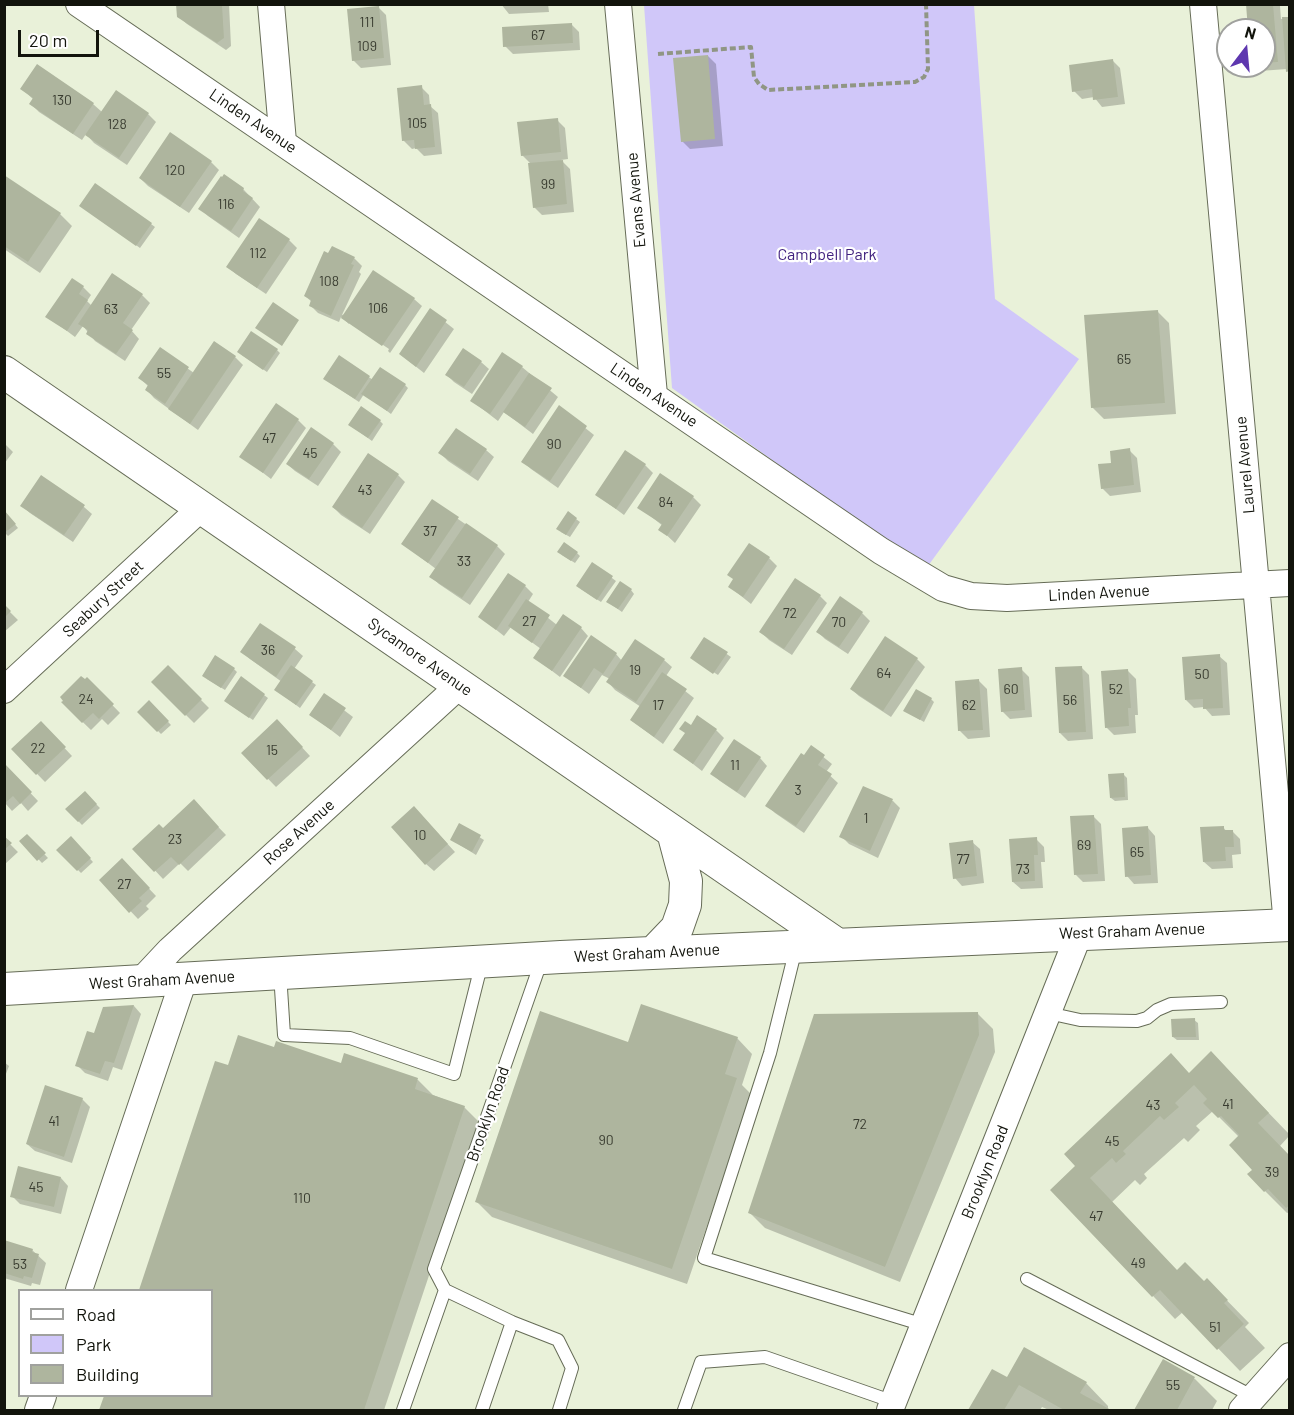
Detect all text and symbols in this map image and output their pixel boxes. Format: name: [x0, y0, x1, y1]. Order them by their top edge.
house number: 111: [360, 14, 374, 30]
scale bar: [21, 18, 102, 56]
north arrow: [1216, 18, 1276, 78]
text: N: [1243, 22, 1258, 43]
house number: 67: [531, 27, 545, 43]
text: 20 m: [29, 29, 67, 51]
house number: 109: [357, 38, 377, 54]
street label: Linden Avenue: [206, 85, 300, 157]
house number: 130: [52, 92, 72, 108]
house number: 105: [407, 115, 427, 131]
house number: 128: [107, 116, 127, 132]
street label: Evans Avenue: [622, 152, 650, 248]
house number: 120: [165, 162, 185, 178]
house number: 99: [541, 176, 555, 192]
house number: 116: [217, 196, 235, 212]
house number: 112: [249, 245, 267, 261]
park label: Campbell Park: [778, 245, 876, 265]
house number: 108: [319, 273, 339, 289]
house number: 106: [368, 300, 388, 316]
house number: 63: [104, 301, 118, 317]
house number: 65: [1117, 351, 1131, 367]
street label: Linden Avenue: [607, 359, 701, 431]
house number: 55: [157, 365, 171, 381]
street label: Laurel Avenue: [1231, 415, 1259, 515]
house number: 47: [262, 430, 276, 446]
house number: 90: [546, 436, 562, 452]
house number: 45: [303, 445, 317, 461]
house number: 43: [358, 482, 372, 498]
house number: 84: [658, 494, 674, 510]
house number: 37: [423, 523, 437, 539]
house number: 33: [457, 553, 471, 569]
street label: Seabury Street: [58, 557, 148, 641]
street label: Linden Avenue: [1048, 581, 1150, 605]
house number: 72: [783, 605, 797, 621]
house number: 27: [522, 613, 536, 629]
street label: Sycamore Avenue: [364, 614, 476, 700]
house number: 70: [832, 614, 846, 630]
house number: 36: [261, 642, 275, 658]
house number: 19: [629, 662, 641, 678]
house number: 64: [877, 665, 891, 681]
house number: 50: [1194, 666, 1210, 682]
house number: 60: [1003, 681, 1019, 697]
house number: 52: [1109, 681, 1123, 697]
house number: 24: [78, 691, 94, 707]
house number: 56: [1063, 692, 1077, 708]
house number: 17: [652, 697, 664, 713]
house number: 62: [962, 697, 976, 713]
house number: 22: [30, 740, 46, 756]
house number: 15: [266, 742, 278, 758]
house number: 11: [730, 757, 740, 773]
house number: 3: [794, 782, 802, 798]
street label: Rose Avenue: [260, 795, 338, 869]
house number: 1: [864, 810, 868, 826]
house number: 10: [414, 827, 426, 843]
house number: 23: [168, 831, 182, 847]
house number: 69: [1077, 837, 1091, 853]
house number: 65: [1130, 844, 1144, 860]
house number: 77: [956, 851, 970, 867]
house number: 73: [1016, 861, 1030, 877]
house number: 27: [117, 876, 131, 892]
street label: West Graham Avenue: [1059, 919, 1205, 943]
street label: West Graham Avenue: [573, 940, 721, 966]
street label: West Graham Avenue: [88, 967, 236, 993]
street label: Brooklyn Road: [463, 1064, 513, 1164]
house number: 41: [1222, 1096, 1234, 1112]
house number: 43: [1146, 1097, 1160, 1113]
house number: 41: [48, 1113, 60, 1129]
house number: 72: [853, 1116, 867, 1132]
street label: Brooklyn Road: [957, 1122, 1013, 1222]
house number: 90: [598, 1132, 614, 1148]
house number: 45: [1105, 1133, 1119, 1149]
house number: 39: [1265, 1164, 1279, 1180]
house number: 45: [29, 1179, 43, 1195]
house number: 110: [293, 1190, 311, 1206]
house number: 47: [1089, 1208, 1103, 1224]
house number: 49: [1130, 1255, 1146, 1271]
house number: 53: [13, 1256, 27, 1272]
legend: [18, 1289, 213, 1397]
text: Road: [76, 1303, 116, 1325]
house number: 51: [1209, 1319, 1221, 1335]
text: Park: [76, 1333, 111, 1355]
text: Building: [76, 1363, 139, 1385]
house number: 55: [1166, 1377, 1180, 1393]

